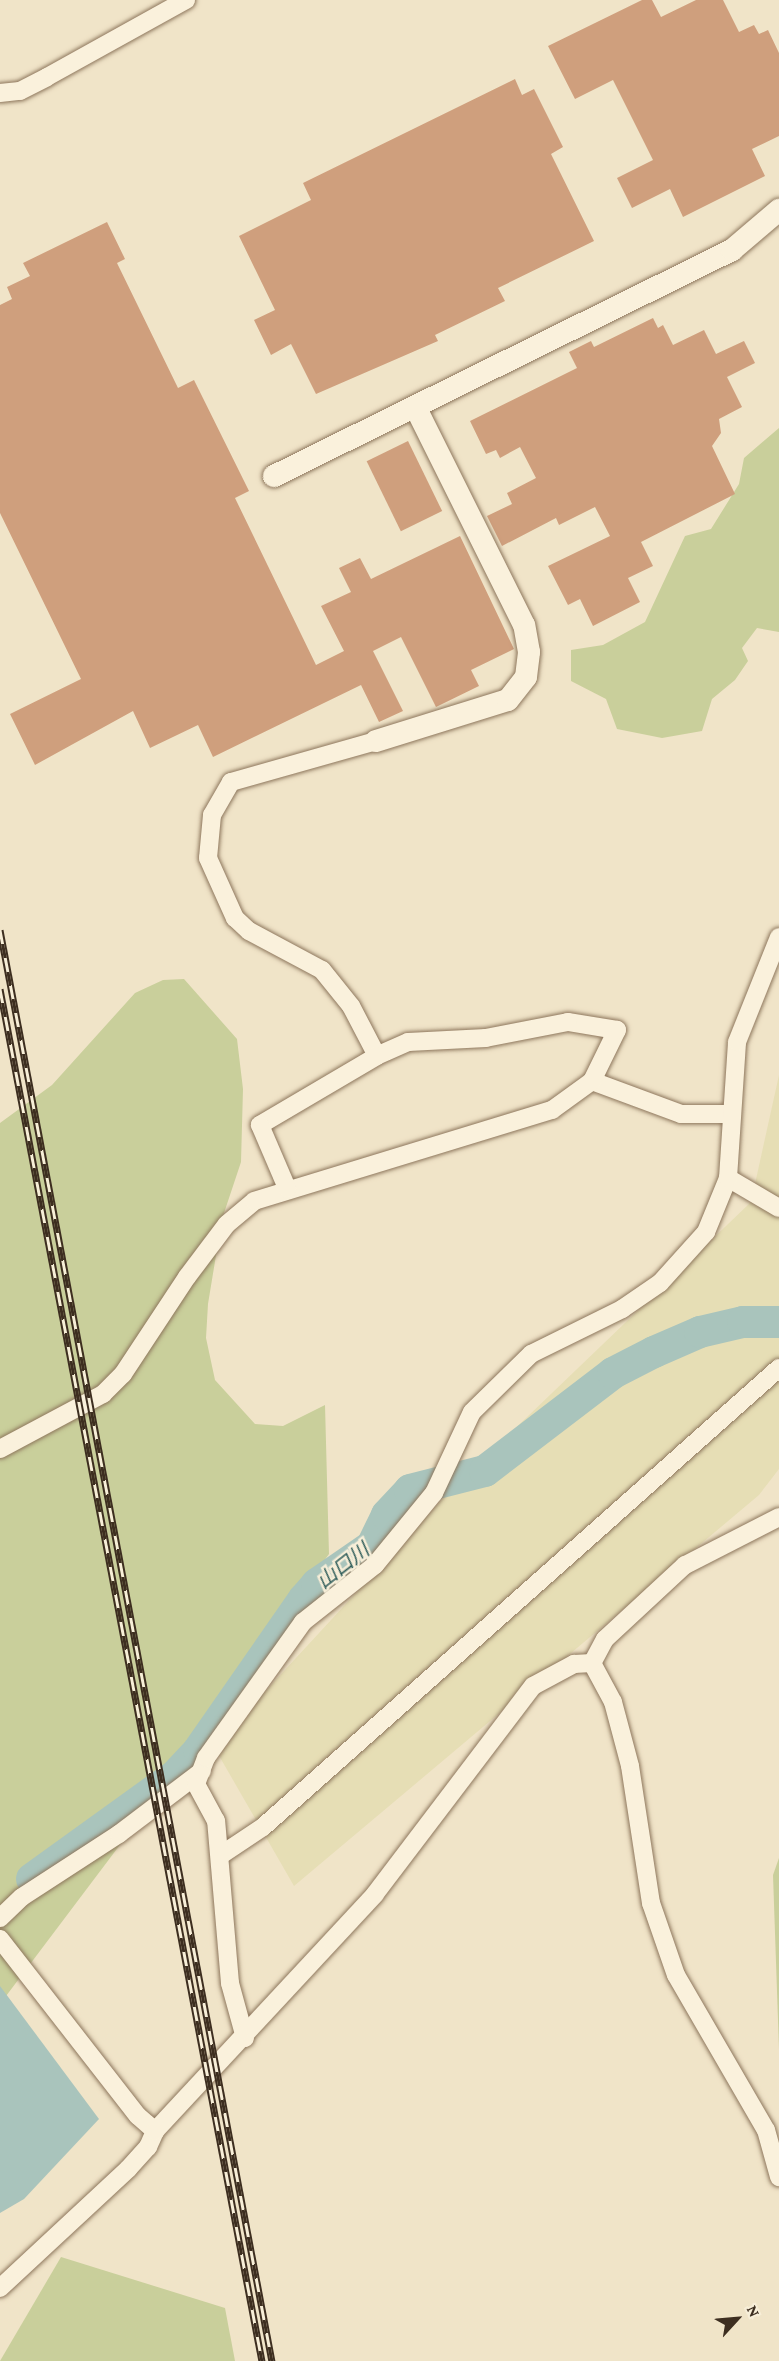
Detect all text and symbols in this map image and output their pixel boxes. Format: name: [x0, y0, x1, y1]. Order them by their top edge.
water label: 山口川: [312, 1538, 374, 1594]
north arrow: [707, 2289, 767, 2349]
text: N: [744, 2302, 764, 2320]

